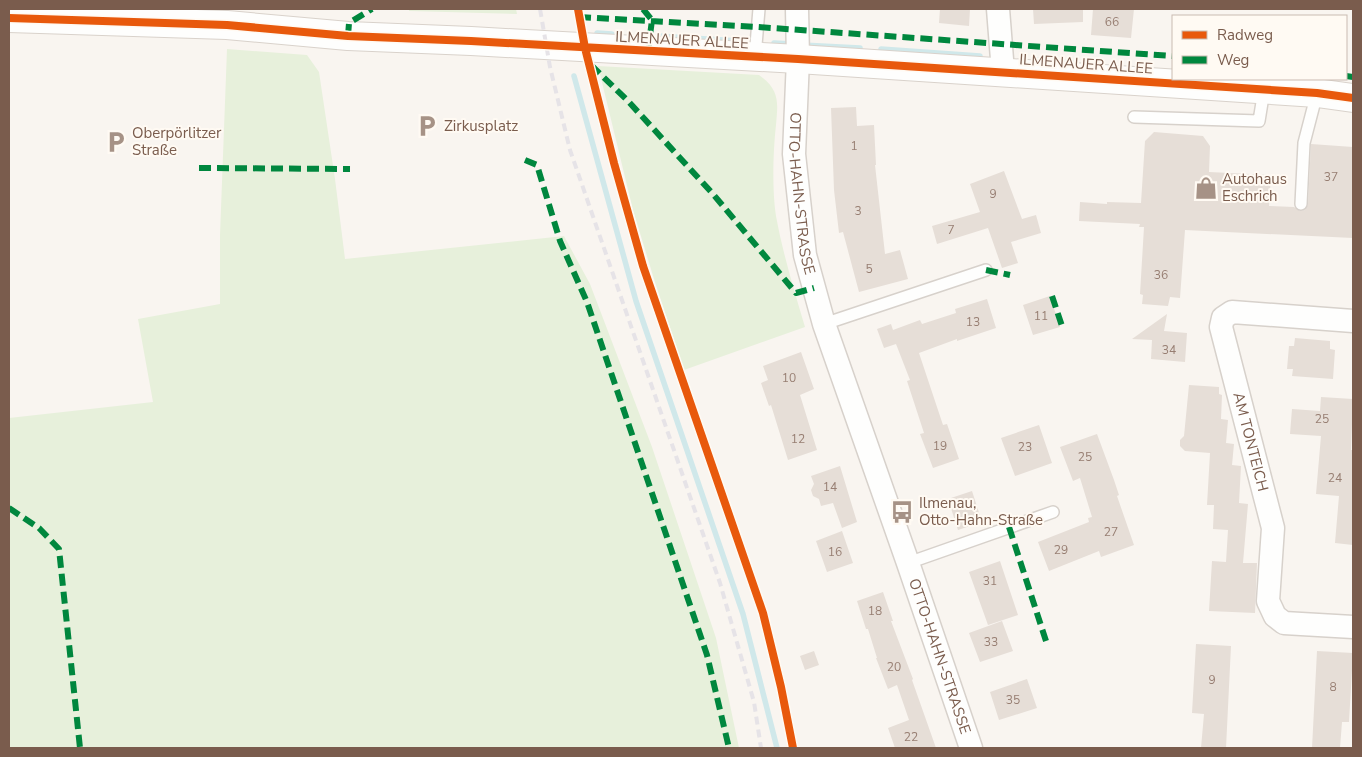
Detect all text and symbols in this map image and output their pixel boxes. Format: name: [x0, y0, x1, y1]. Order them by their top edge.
house number: 66: [1105, 14, 1119, 30]
legend: [1172, 15, 1347, 80]
text: Radweg: [1217, 25, 1273, 45]
street label: ILMENAUER ALLEE: [615, 27, 749, 53]
street label: ILMENAUER ALLEE: [1019, 49, 1153, 79]
text: Weg: [1217, 50, 1249, 70]
street label: OTTO-HAHN-STRASSE: [784, 112, 820, 277]
parking icon: Zirkusplatz: [414, 113, 440, 139]
place label: Zirkusplatz: [444, 116, 518, 136]
place label: Oberpörlitzer Straße: [132, 123, 222, 160]
parking icon: Oberpörlitzer Straße: [103, 129, 129, 155]
house number: 1: [850, 138, 858, 154]
place label: Autohaus Eschrich: [1222, 169, 1287, 206]
house number: 37: [1324, 169, 1338, 185]
shop icon: Autohaus Eschrich: [1193, 175, 1219, 201]
house number: 9: [989, 186, 997, 202]
house number: 3: [854, 203, 862, 219]
house number: 7: [947, 222, 955, 238]
house number: 5: [865, 261, 873, 277]
house number: 36: [1154, 267, 1168, 283]
house number: 11: [1034, 308, 1048, 324]
house number: 13: [966, 314, 980, 330]
house number: 34: [1162, 342, 1176, 358]
house number: 10: [782, 370, 796, 386]
street label: AM TONTEICH: [1228, 390, 1273, 494]
house number: 25: [1315, 411, 1329, 427]
house number: 12: [791, 431, 805, 447]
house number: 19: [933, 438, 947, 454]
house number: 23: [1018, 439, 1032, 455]
house number: 25: [1078, 449, 1092, 465]
house number: 24: [1328, 470, 1342, 486]
house number: 14: [823, 479, 837, 495]
place label: Ilmenau, Otto-Hahn-Straße: [919, 493, 1043, 530]
bus stop icon: Ilmenau, Otto-Hahn-Straße: [889, 499, 915, 525]
house number: 27: [1104, 524, 1118, 540]
house number: 29: [1054, 542, 1068, 558]
house number: 16: [828, 544, 842, 560]
house number: 31: [983, 573, 997, 589]
street label: OTTO-HAHN-STRASSE: [904, 576, 976, 737]
house number: 18: [868, 603, 882, 619]
house number: 33: [984, 634, 998, 650]
house number: 20: [887, 659, 901, 675]
house number: 9: [1208, 672, 1216, 688]
house number: 8: [1329, 679, 1337, 695]
house number: 35: [1006, 692, 1020, 708]
house number: 22: [904, 729, 918, 745]

